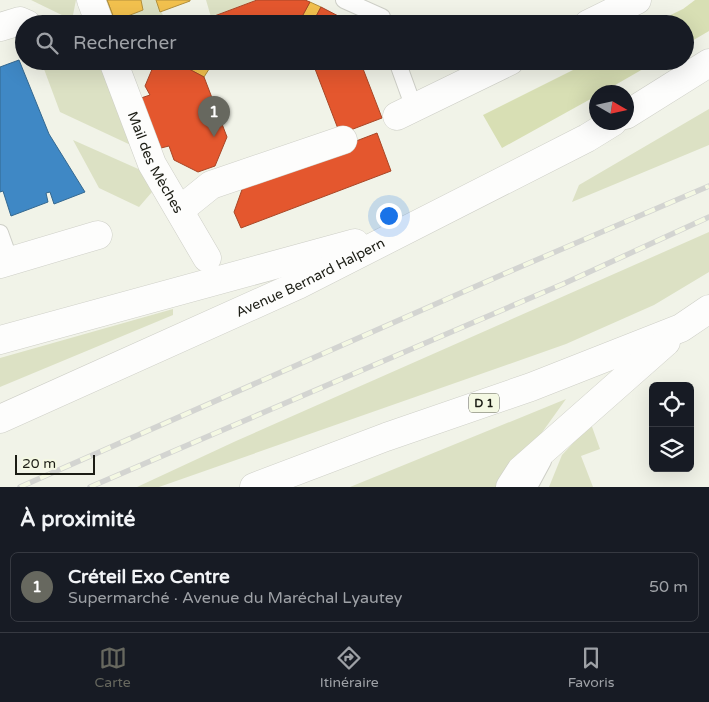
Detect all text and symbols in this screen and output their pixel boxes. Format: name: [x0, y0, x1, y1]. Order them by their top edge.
search box: [15, 15, 694, 70]
icon: search: [33, 29, 61, 57]
text: Rechercher: [73, 32, 176, 54]
north arrow: [589, 85, 634, 130]
pin: 1: [198, 96, 230, 137]
street label: Mail des Mèches: [124, 109, 187, 216]
your location: [376, 203, 402, 229]
street label: Avenue Bernard Halpern: [233, 234, 387, 320]
map controls: [649, 382, 694, 472]
button: locate: [649, 382, 694, 427]
road number: D 1: [469, 393, 499, 412]
button: layers: [649, 427, 694, 472]
scale bar: [15, 452, 95, 475]
text: 20 m: [22, 455, 56, 472]
text: À proximité: [20, 507, 135, 532]
text: Créteil Exo Centre: [68, 566, 230, 588]
text: 1: [32, 577, 42, 597]
text: 50 m: [649, 577, 688, 597]
text: Supermarché · Avenue du Maréchal Lyautey: [68, 588, 402, 608]
tab: Carte: [95, 644, 131, 691]
tab: Itinéraire: [320, 644, 379, 691]
tab: Favoris: [568, 644, 614, 691]

